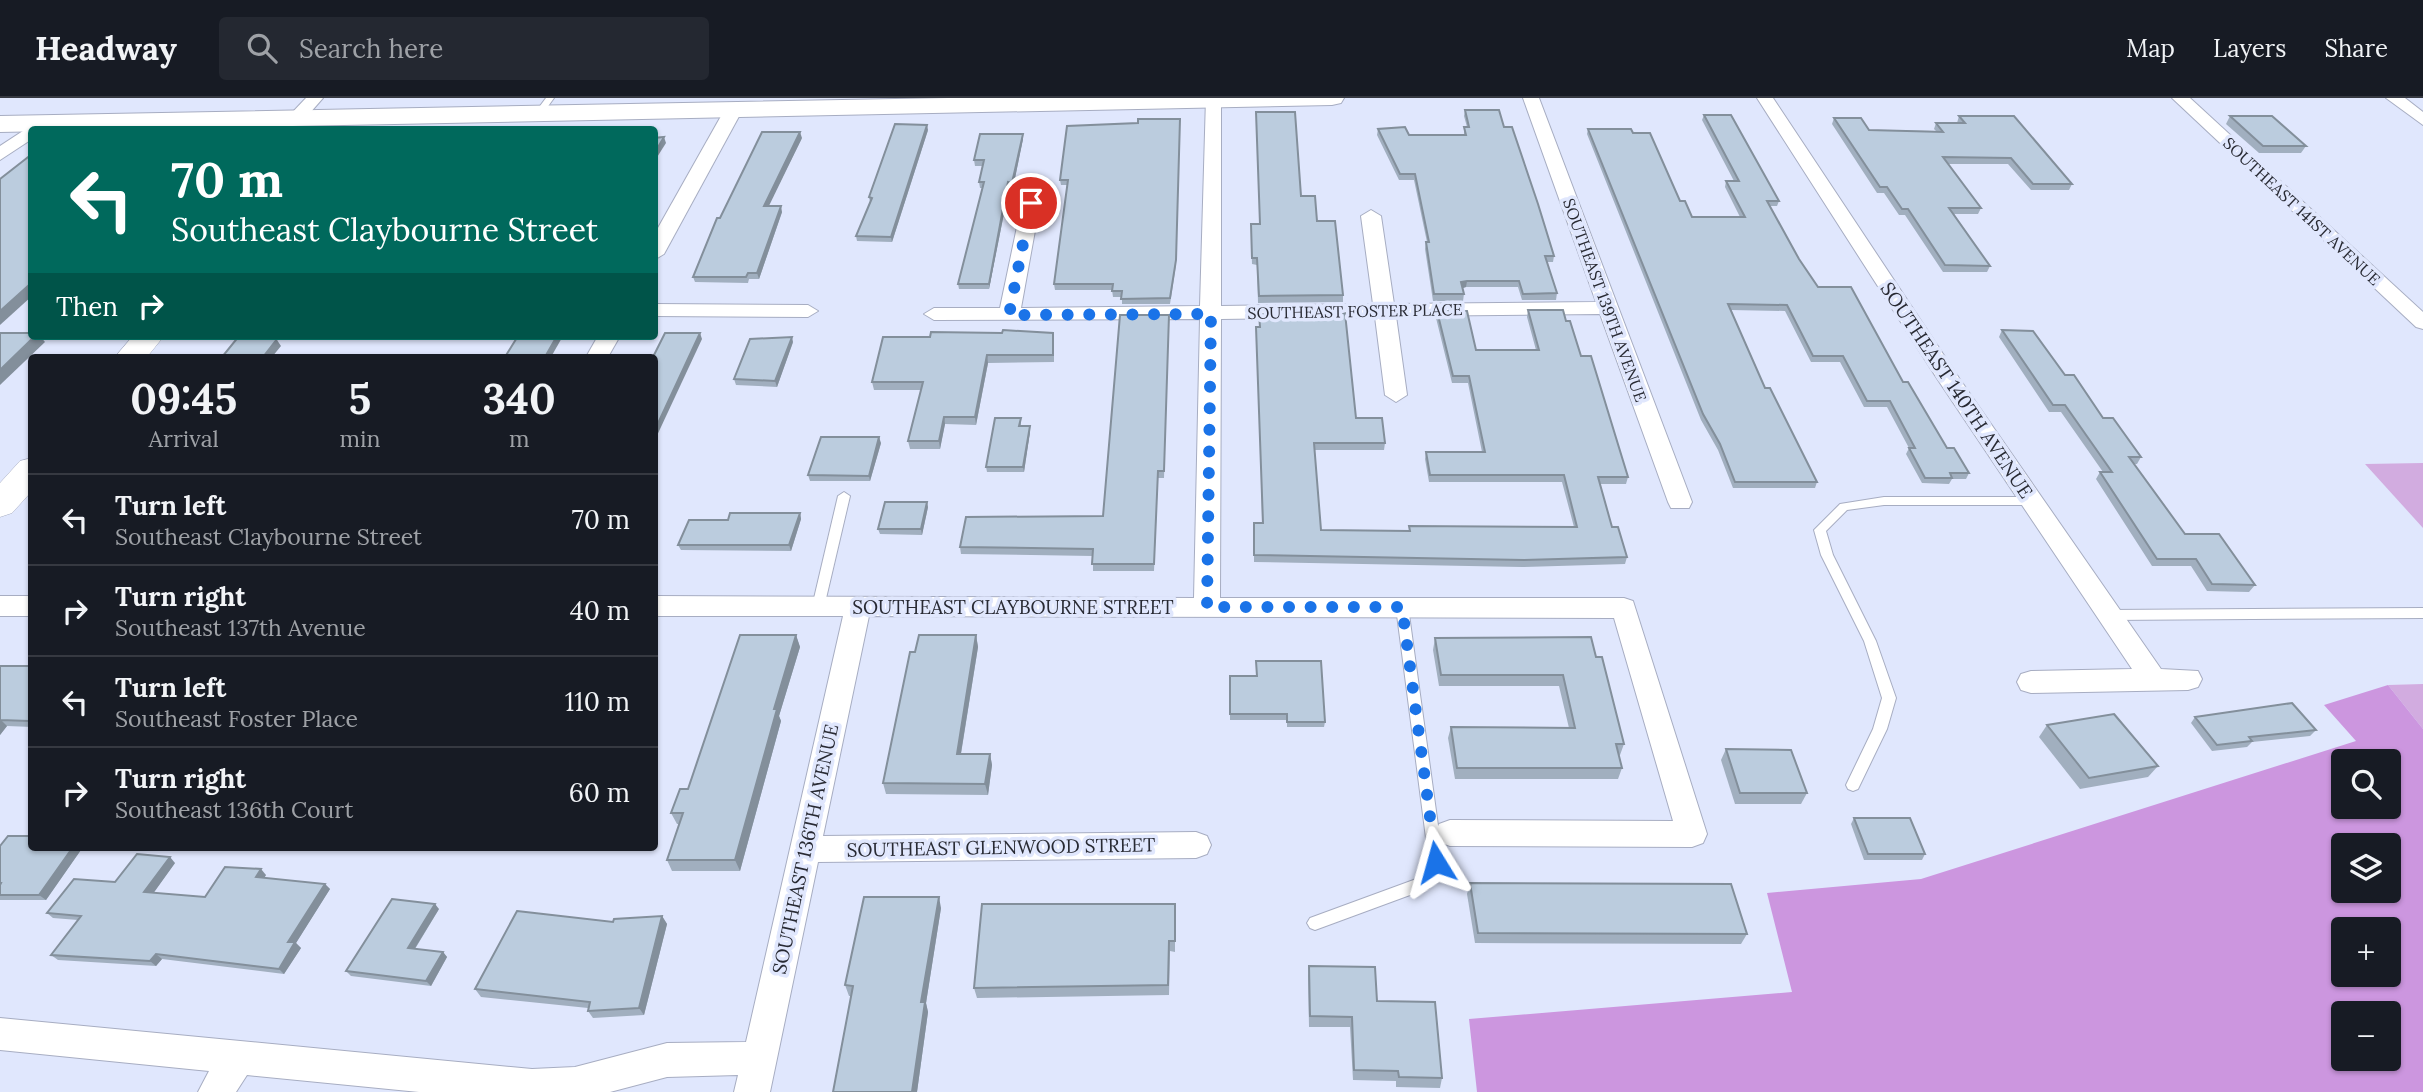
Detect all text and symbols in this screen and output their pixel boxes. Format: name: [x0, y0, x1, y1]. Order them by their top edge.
search box: [219, 17, 709, 80]
text: Headway: [35, 27, 177, 69]
icon: search: [243, 29, 281, 67]
text: Search here: [299, 32, 443, 65]
text: Map: [2126, 33, 2175, 64]
text: Layers: [2213, 33, 2286, 64]
text: Share: [2324, 33, 2388, 64]
street label: SOUTHEAST 141ST AVENUE: [2219, 133, 2385, 289]
text: 70 m: [171, 148, 283, 210]
icon: left: [56, 154, 147, 245]
pin: [1001, 173, 1061, 233]
icon: arrive: [1012, 184, 1050, 222]
street label: SOUTHEAST 139TH AVENUE: [1559, 196, 1651, 404]
text: Southeast Claybourne Street: [171, 209, 598, 250]
street label: SOUTHEAST 140TH AVENUE: [1876, 277, 2038, 503]
icon: right: [132, 287, 170, 325]
text: Then: [56, 290, 118, 323]
street label: SOUTHEAST FOSTER PLACE: [1247, 299, 1463, 323]
text: 09:45: [130, 372, 237, 426]
text: 5: [349, 372, 371, 426]
text: 340: [483, 372, 556, 426]
text: Arrival: [149, 424, 219, 453]
text: min: [339, 424, 380, 453]
text: m: [509, 424, 529, 453]
text: Turn left: [115, 489, 226, 522]
icon: left: [56, 501, 94, 539]
text: 70 m: [572, 503, 630, 536]
text: Southeast Claybourne Street: [115, 522, 422, 551]
text: Turn right: [115, 580, 246, 613]
icon: right: [56, 592, 94, 630]
text: 40 m: [570, 594, 630, 627]
street label: SOUTHEAST CLAYBOURNE STREET: [852, 595, 1174, 619]
text: Southeast 137th Avenue: [115, 613, 366, 642]
text: Turn left: [115, 671, 226, 704]
icon: left: [56, 683, 94, 721]
text: 110 m: [565, 685, 630, 718]
text: Southeast Foster Place: [115, 704, 358, 733]
street label: SOUTHEAST 136TH AVENUE: [767, 722, 843, 976]
map controls: [2331, 749, 2401, 1071]
button: search: [2331, 749, 2401, 819]
text: Turn right: [115, 762, 246, 795]
icon: right: [56, 774, 94, 812]
text: 60 m: [569, 776, 630, 809]
text: Southeast 136th Court: [115, 795, 353, 824]
position arrow: [1399, 825, 1473, 899]
street label: SOUTHEAST GLENWOOD STREET: [846, 832, 1156, 862]
button: layers: [2331, 833, 2401, 903]
button: +: [2331, 917, 2401, 987]
button: −: [2331, 1001, 2401, 1071]

